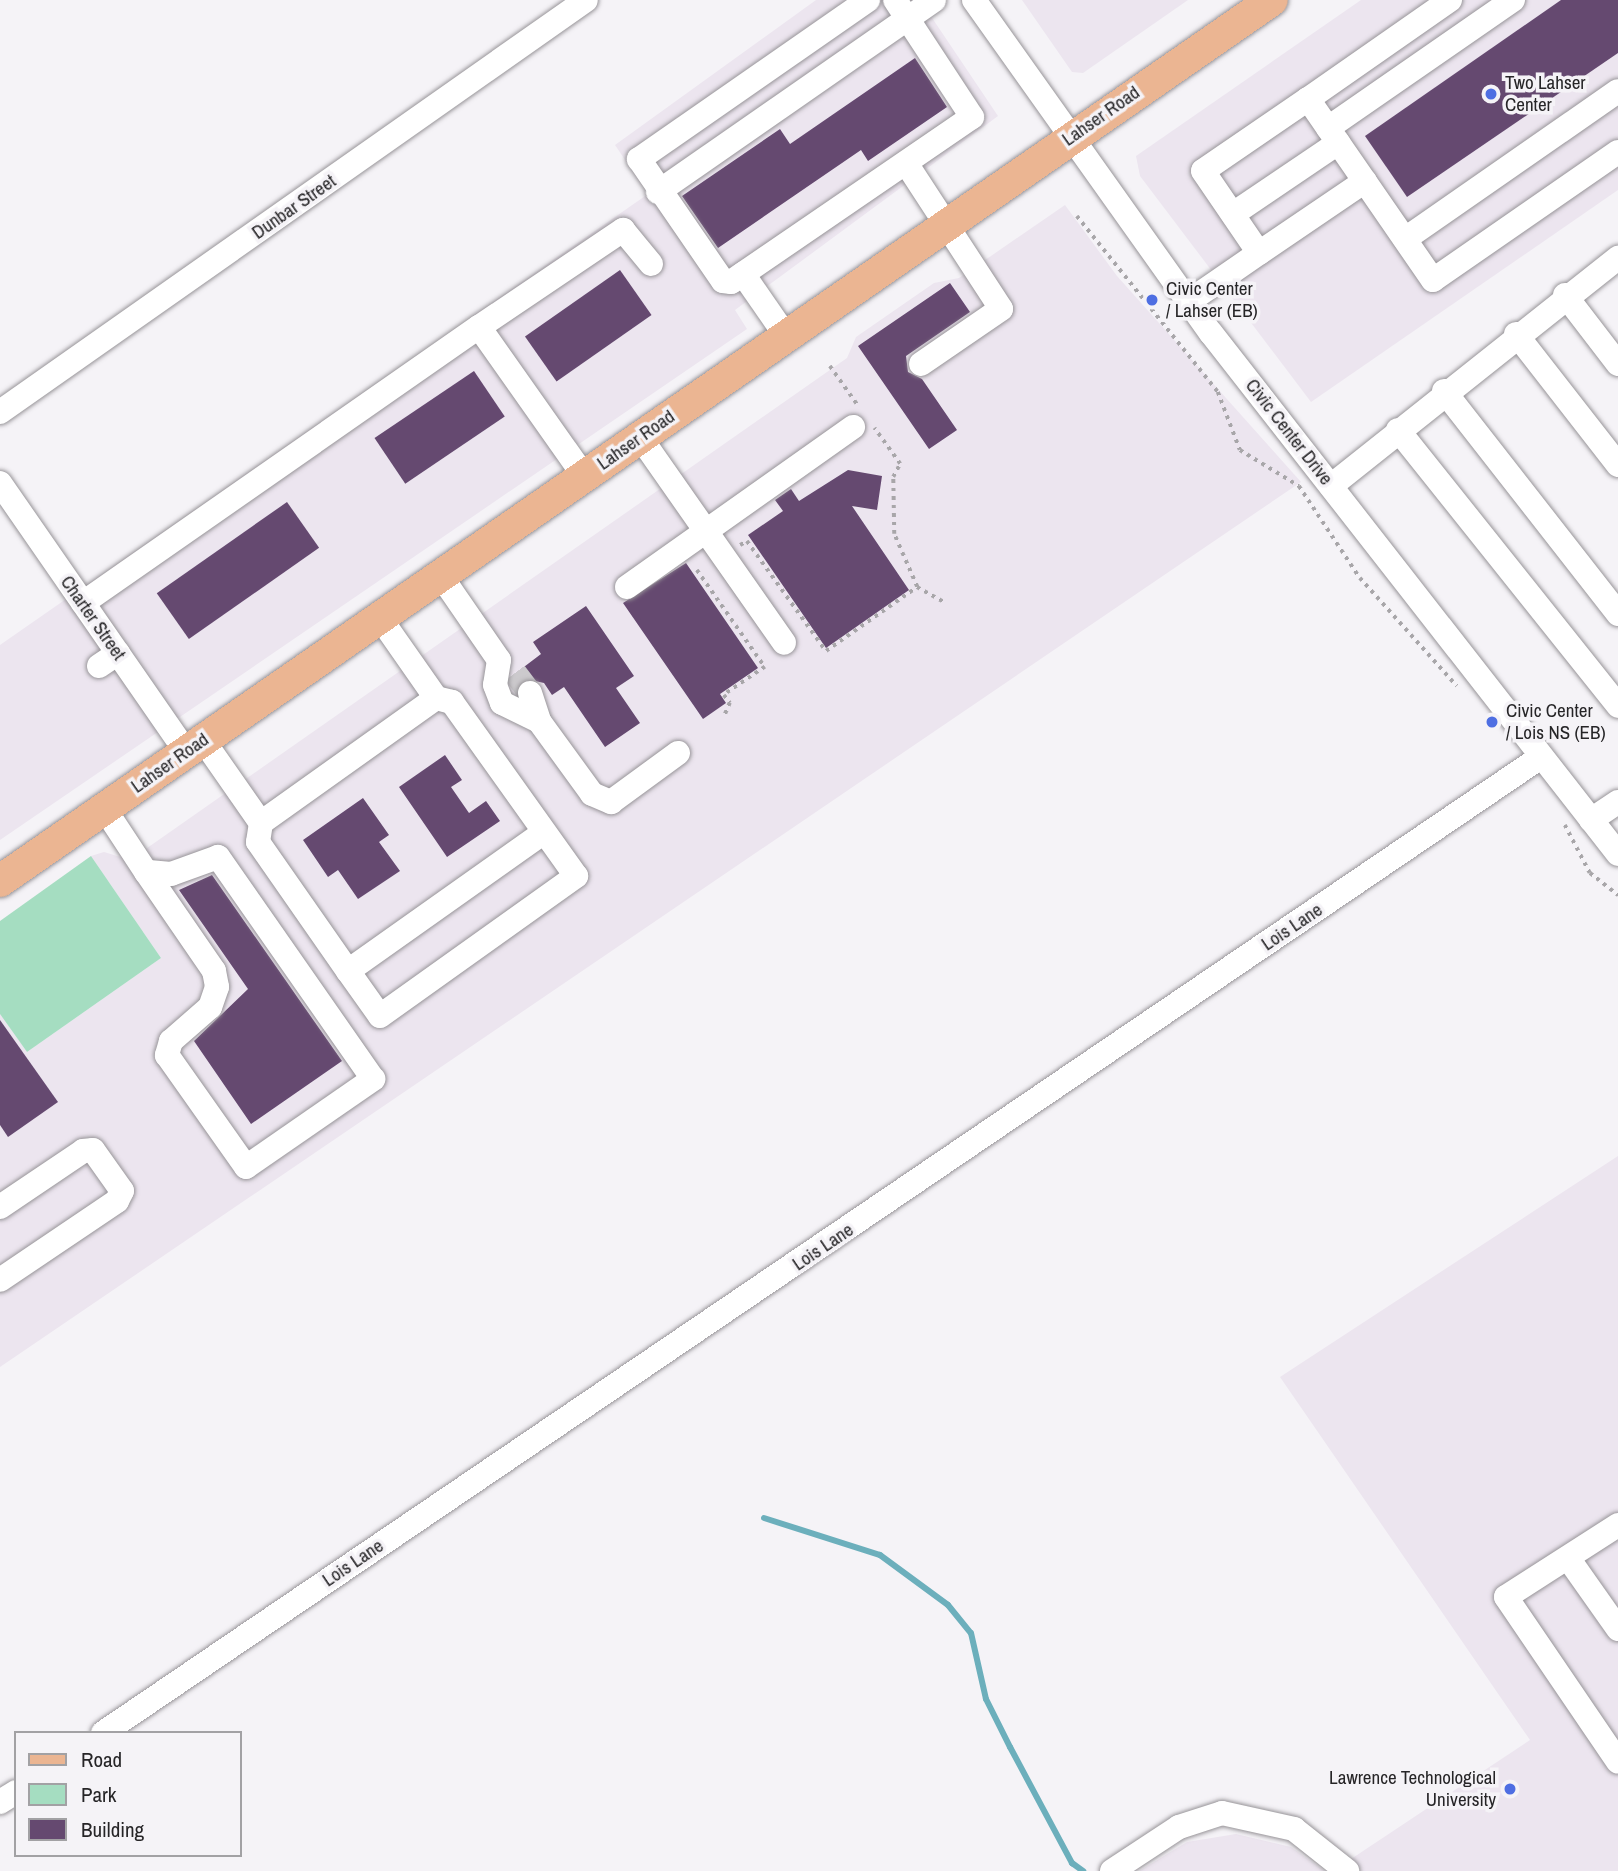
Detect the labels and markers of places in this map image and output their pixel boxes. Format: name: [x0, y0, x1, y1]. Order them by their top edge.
place label: Two Lahser Center: [1505, 72, 1586, 116]
marker: Two Lahser Center: [1483, 86, 1499, 102]
place label: Civic Center / Lahser (EB): [1166, 278, 1258, 322]
marker: Civic Center / Lahser (EB): [1144, 292, 1160, 308]
place label: Civic Center / Lois NS (EB): [1506, 700, 1606, 744]
marker: Civic Center / Lois NS (EB): [1484, 714, 1500, 730]
place label: Lawrence Technological University: [1329, 1767, 1496, 1811]
marker: Lawrence Technological University: [1502, 1781, 1518, 1797]

